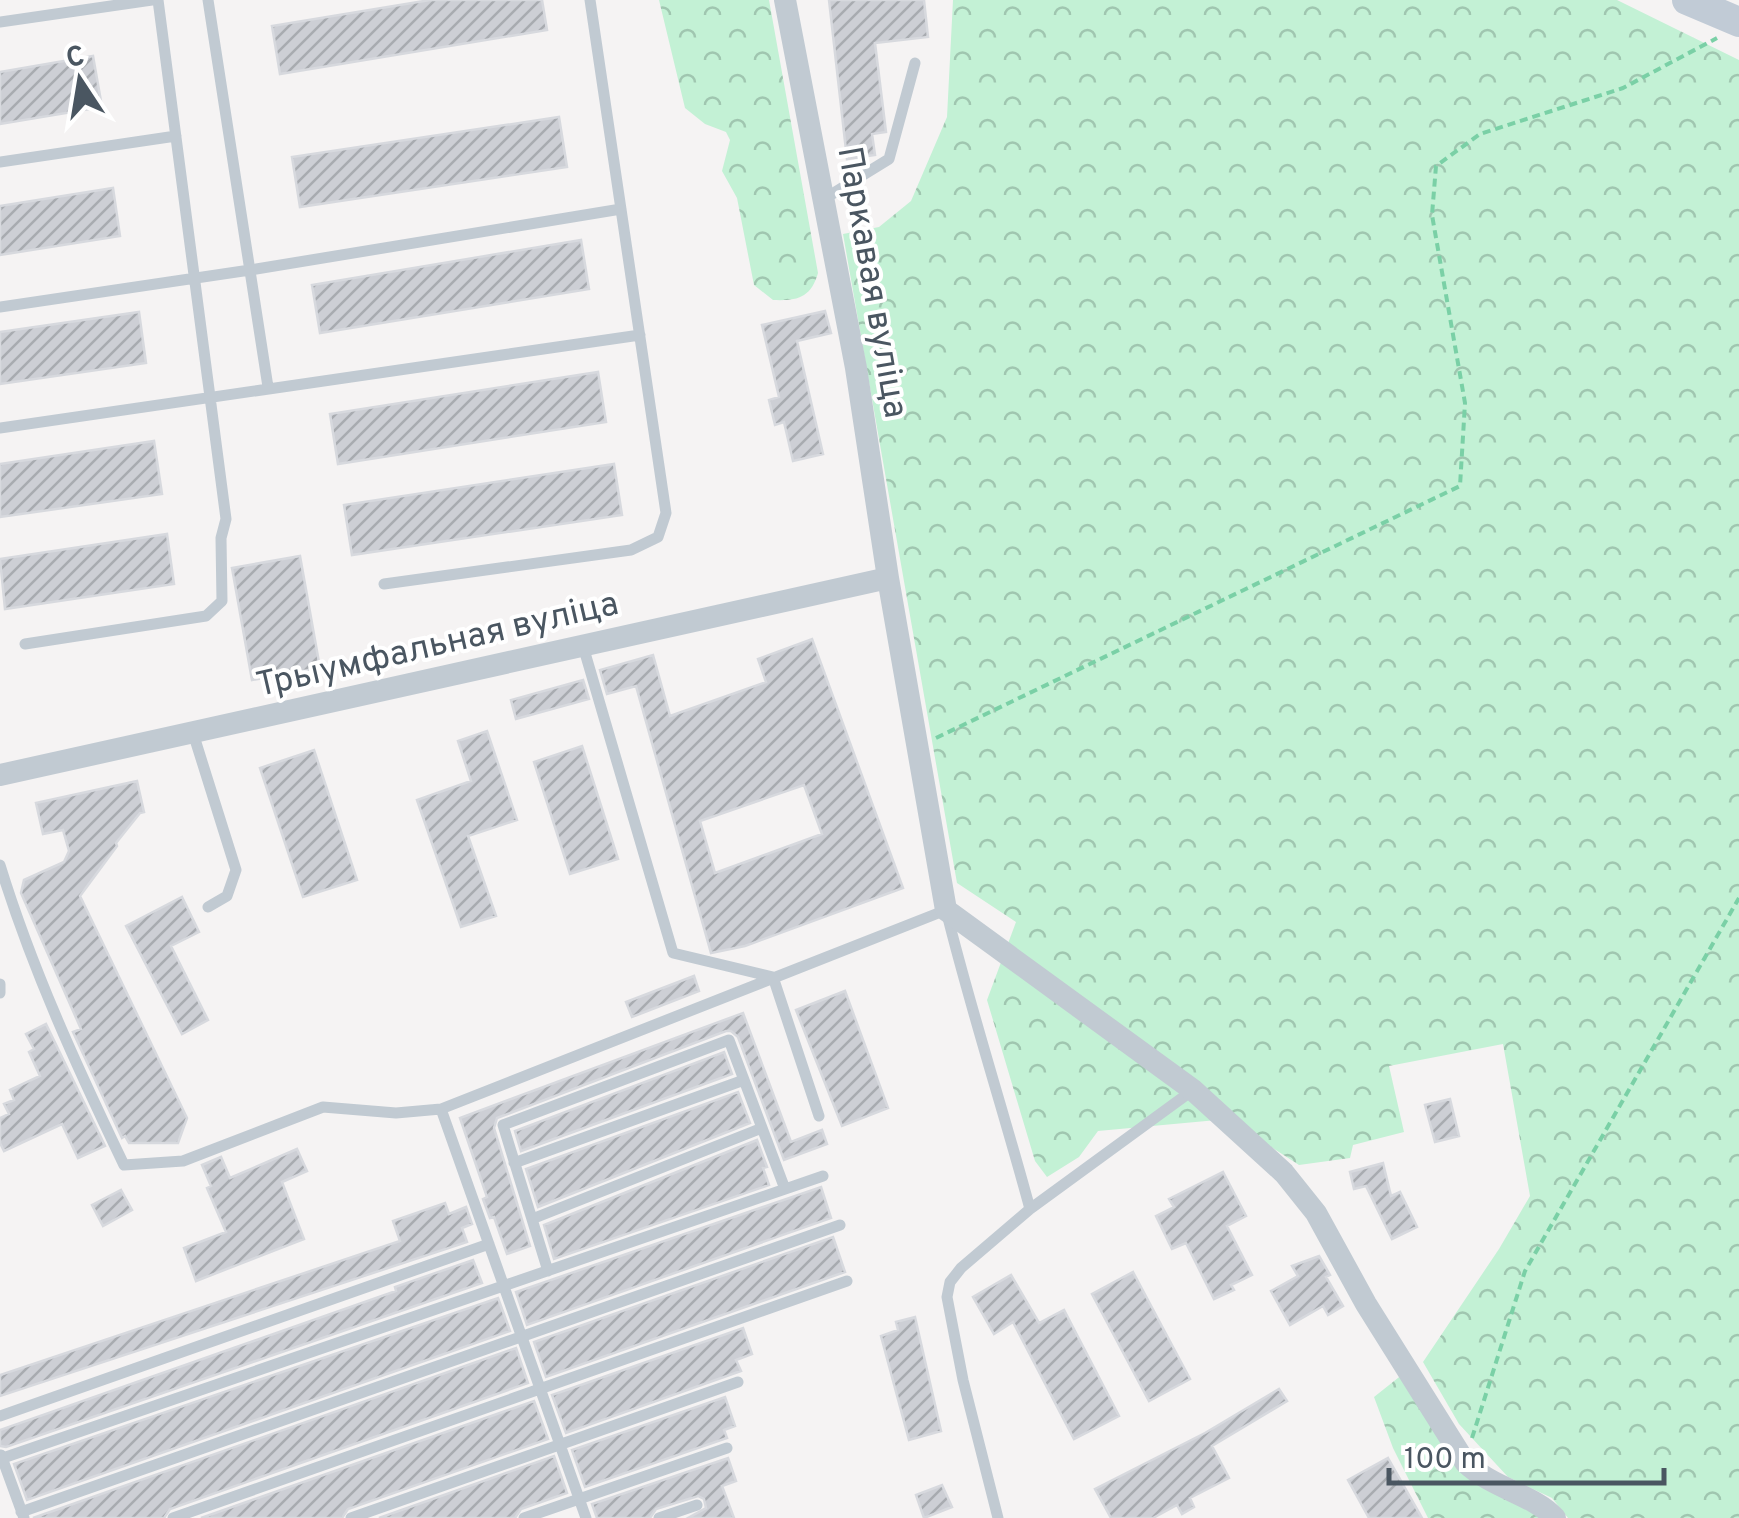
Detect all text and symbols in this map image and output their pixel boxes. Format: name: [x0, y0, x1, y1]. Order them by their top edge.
north arrow: [30, 30, 130, 130]
text: С: [63, 39, 88, 78]
street label: Паркавая вуліца: [826, 143, 917, 422]
street label: Трыумфальная вуліца: [252, 583, 623, 709]
scale bar: [1389, 1423, 1664, 1485]
text: 100 m: [1404, 1442, 1486, 1479]

